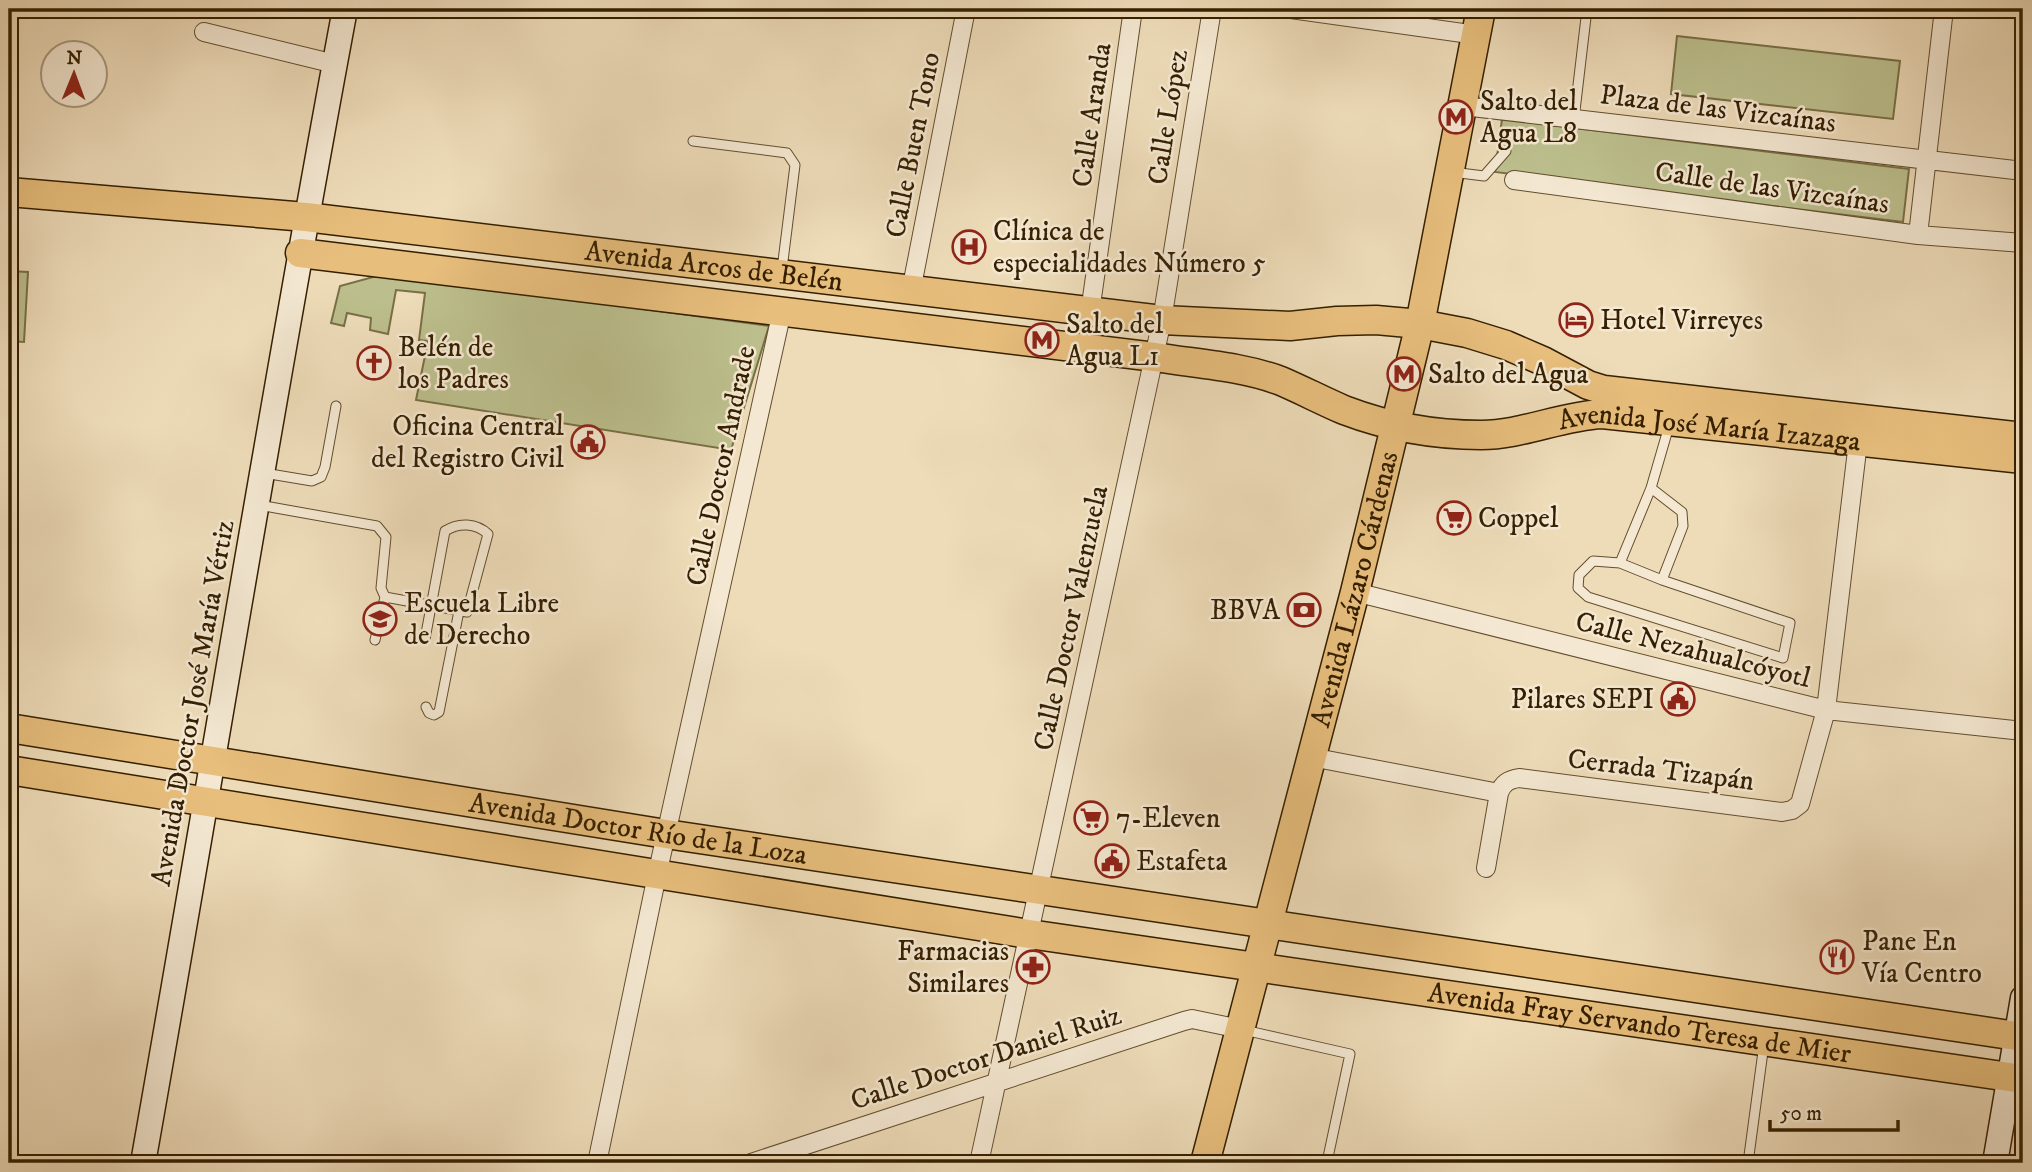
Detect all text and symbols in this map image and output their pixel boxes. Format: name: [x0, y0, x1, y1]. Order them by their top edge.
north arrow: [38, 38, 108, 108]
street label: Calle Aranda: [1065, 40, 1119, 189]
text: N: [66, 47, 83, 70]
street label: Calle López: [1140, 47, 1196, 187]
street label: Calle Buen Tono: [878, 49, 948, 241]
street label: Plaza de las Vizcaínas: [1598, 77, 1838, 141]
place label: Salto del Agua L8: [1480, 84, 1578, 151]
metro station icon: Salto del Agua L8: [1437, 98, 1475, 136]
street label: Calle de las Vizcaínas: [1653, 154, 1891, 222]
place label: Clínica de especialidades Número 5: [993, 214, 1266, 281]
hospital icon: Clínica de especialidades Número 5: [950, 228, 988, 266]
street label: Avenida Arcos de Belén: [583, 233, 845, 299]
hotel icon: Hotel Virreyes: [1557, 301, 1595, 339]
place label: Hotel Virreyes: [1600, 303, 1763, 338]
place label: Salto del Agua L1: [1066, 307, 1164, 374]
metro station icon: Salto del Agua L1: [1023, 321, 1061, 359]
place label: Belén de los Padres: [398, 330, 509, 397]
street label: Calle Doctor Andrade: [678, 343, 764, 589]
church icon: Belén de los Padres: [355, 344, 393, 382]
metro station icon: Salto del Agua: [1385, 355, 1423, 393]
place label: Salto del Agua: [1428, 357, 1588, 392]
street label: Avenida José María Izazaga: [1554, 396, 1862, 459]
place label: Oficina Central del Registro Civil: [371, 409, 565, 476]
public building icon: Oficina Central del Registro Civil: [569, 423, 607, 461]
street label: Avenida Lázaro Cárdenas: [1303, 448, 1406, 731]
street label: Calle Doctor Valenzuela: [1026, 482, 1116, 754]
supermarket icon: Coppel: [1435, 499, 1473, 537]
place label: Coppel: [1478, 501, 1559, 536]
street label: Avenida Doctor José María Vértiz: [144, 517, 242, 889]
place label: Escuela Libre de Derecho: [404, 586, 559, 653]
bank icon: BBVA: [1285, 591, 1323, 629]
place label: BBVA: [1210, 593, 1281, 628]
school or university icon: Escuela Libre de Derecho: [361, 600, 399, 638]
street label: Calle Nezahualcóyotl: [1572, 604, 1815, 696]
public building icon: Pilares SEPI: [1659, 680, 1697, 718]
place label: Pilares SEPI: [1511, 682, 1654, 717]
street label: Cerrada Tizapán: [1566, 741, 1757, 799]
street label: Avenida Doctor Río de la Loza: [466, 785, 809, 872]
supermarket icon: 7-Eleven: [1072, 799, 1110, 837]
place label: 7-Eleven: [1116, 801, 1221, 836]
public building icon: Estafeta: [1093, 842, 1131, 880]
place label: Estafeta: [1136, 844, 1227, 879]
place label: Pane En Vía Centro: [1861, 924, 1982, 991]
place label: Farmacias Similares: [897, 934, 1009, 1001]
restaurant icon: Pane En Vía Centro: [1818, 938, 1856, 976]
pharmacy icon: Farmacias Similares: [1014, 948, 1052, 986]
street label: Avenida Fray Servando Teresa de Mier: [1425, 975, 1854, 1071]
street label: Calle Doctor Daniel Ruiz: [846, 998, 1126, 1118]
scale bar: [1770, 1088, 1897, 1132]
text: 50 m: [1780, 1101, 1822, 1127]

